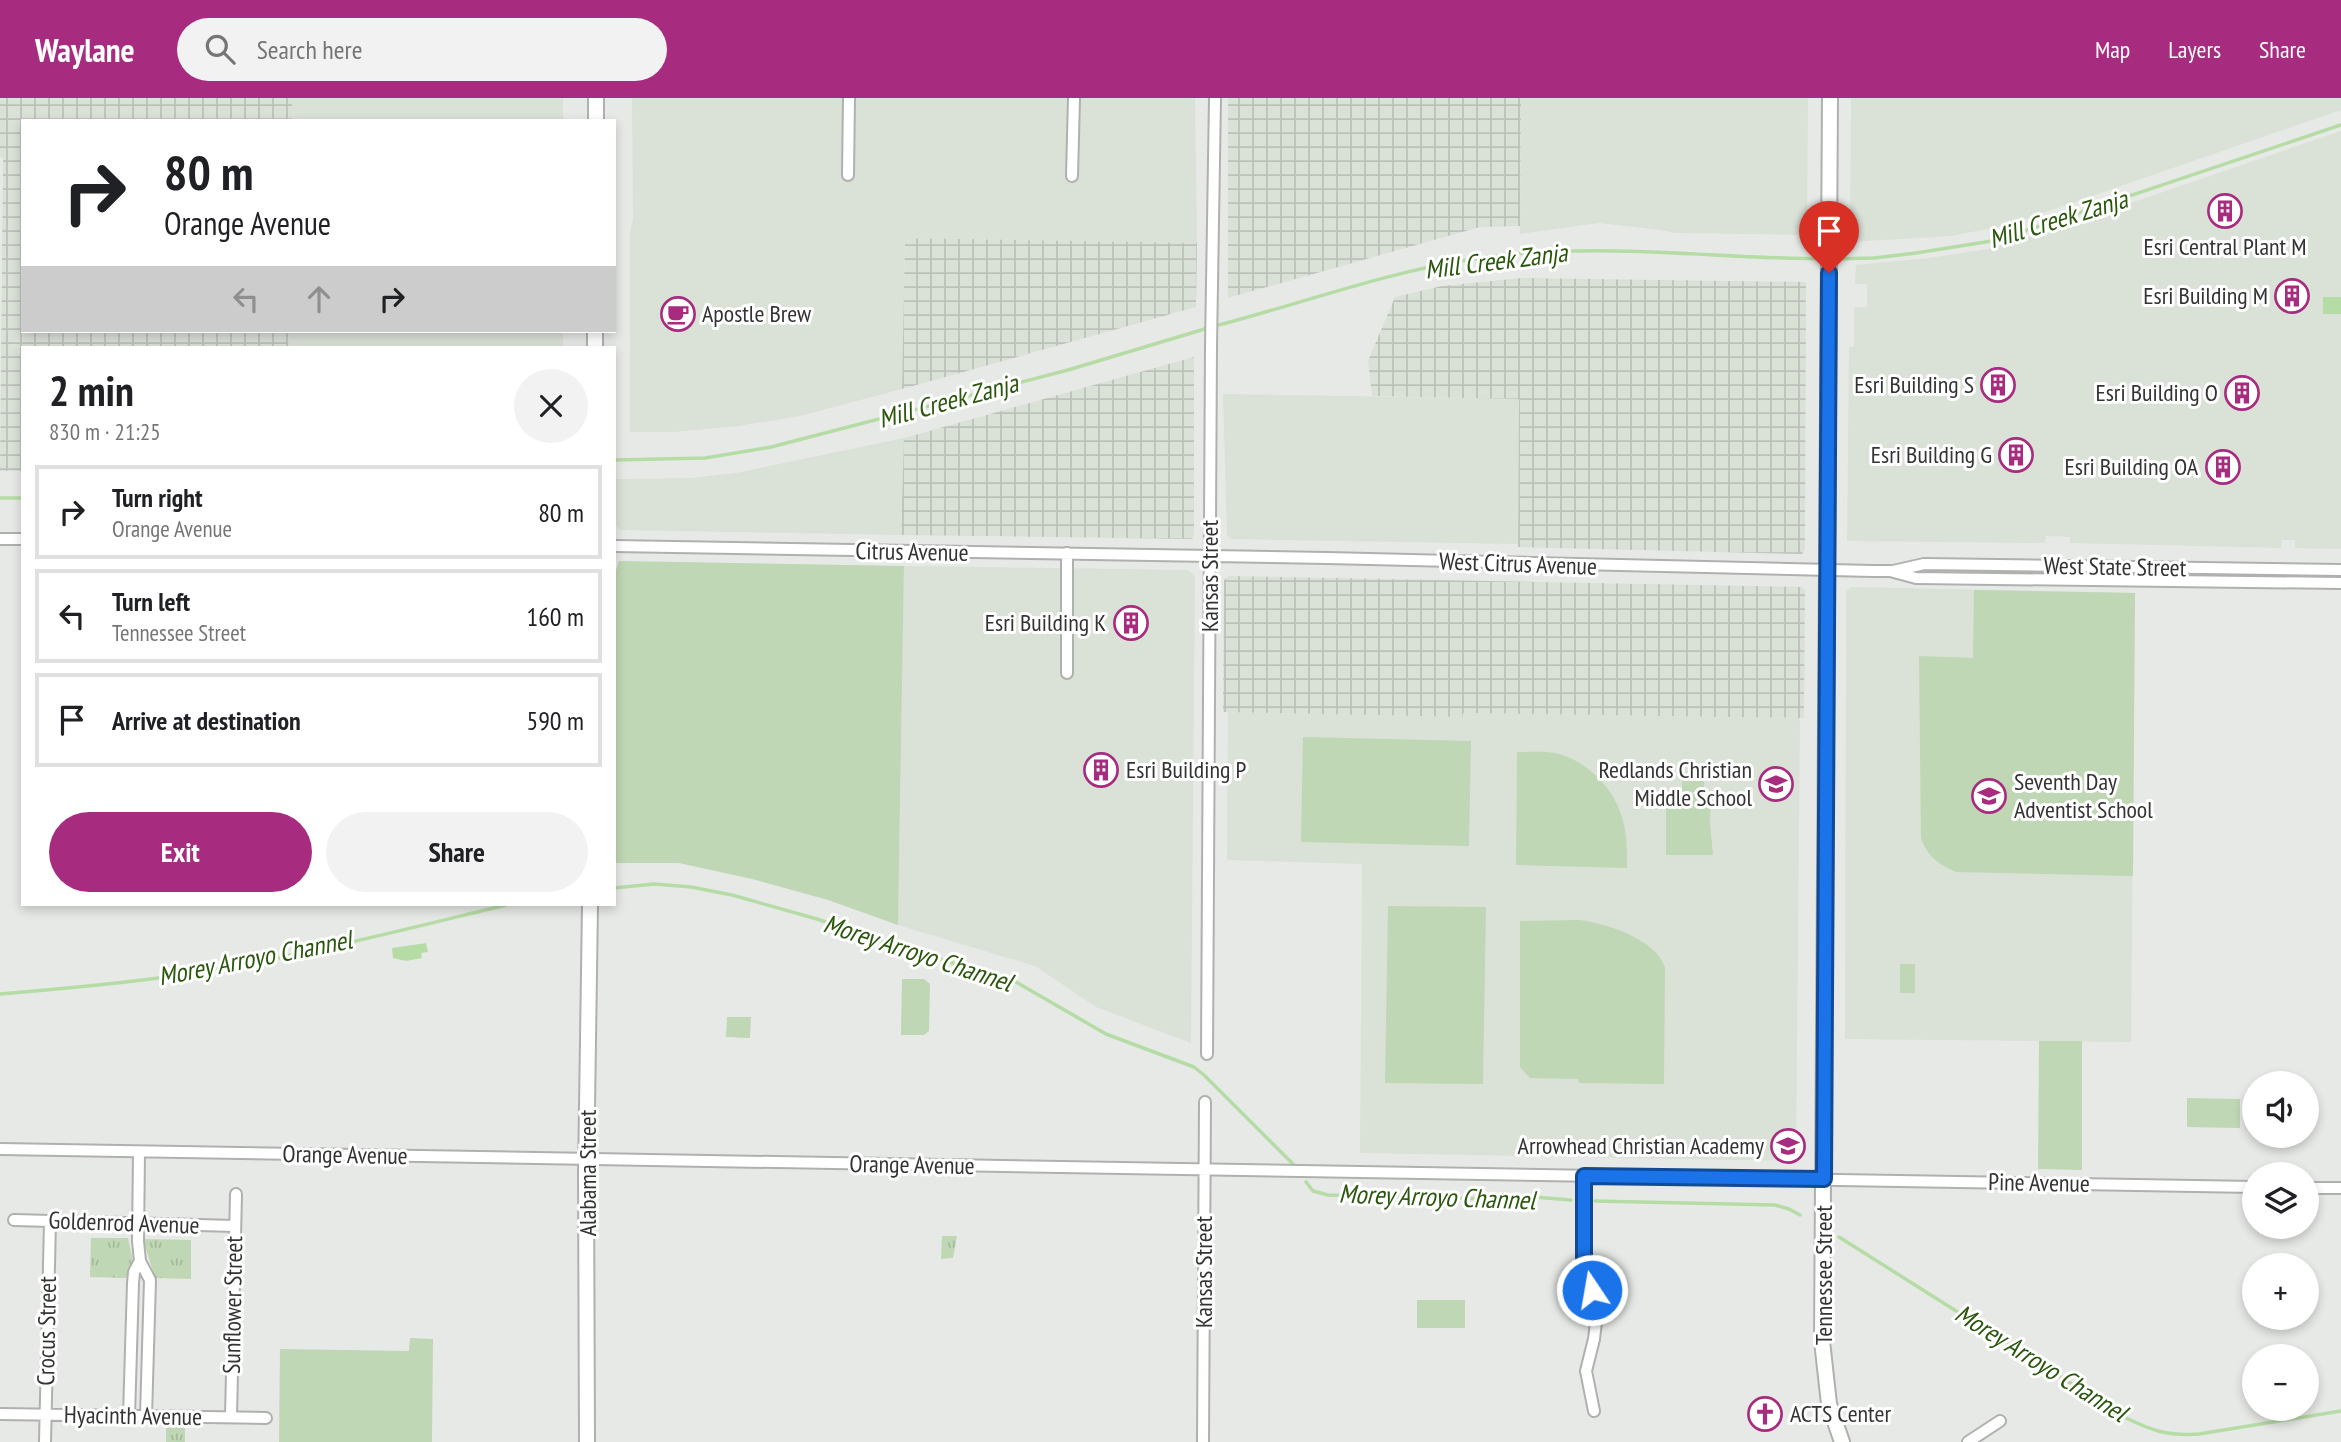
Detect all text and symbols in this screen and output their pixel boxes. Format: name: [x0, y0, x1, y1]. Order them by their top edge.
search box: [177, 18, 667, 81]
text: Waylane: [35, 28, 135, 71]
icon: search: [201, 30, 239, 68]
text: Search here: [257, 33, 362, 66]
text: Map: [2095, 34, 2130, 65]
text: Layers: [2168, 34, 2221, 65]
text: Share: [2259, 34, 2306, 65]
text: 80 m: [164, 140, 253, 204]
icon: right: [49, 147, 140, 238]
water label: Mill Creek Zanja: [1985, 181, 2133, 255]
building icon: Esri Central Plant M: [2206, 192, 2244, 230]
pin: [1799, 201, 1859, 273]
text: Orange Avenue: [164, 202, 331, 244]
icon: arrive: [1810, 212, 1848, 250]
place label: Esri Central Plant M: [2143, 231, 2307, 262]
water label: Mill Creek Zanja: [1423, 235, 1571, 286]
building icon: Esri Building M: [2273, 277, 2311, 315]
icon: left: [227, 280, 265, 318]
icon: ahead: [300, 280, 338, 318]
icon: right: [373, 280, 411, 318]
place label: Esri Building M: [2143, 280, 2268, 311]
cafe icon: Apostle Brew: [659, 295, 697, 333]
place label: Apostle Brew: [702, 298, 812, 329]
text: 2 min: [49, 363, 134, 418]
water label: Mill Creek Zanja: [874, 366, 1023, 435]
building icon: Esri Building S: [1979, 366, 2017, 404]
button: close: [514, 369, 588, 443]
place label: Esri Building S: [1854, 369, 1974, 400]
building icon: Esri Building O: [2223, 374, 2261, 412]
place label: Esri Building O: [2095, 377, 2218, 408]
text: 830 m · 21:25: [49, 417, 161, 446]
building icon: Esri Building G: [1997, 436, 2035, 474]
place label: Esri Building G: [1871, 439, 1992, 470]
building icon: Esri Building OA: [2204, 448, 2242, 486]
place label: Esri Building OA: [2065, 451, 2199, 482]
text: Turn right: [112, 481, 203, 514]
icon: right: [53, 493, 91, 531]
text: 80 m: [538, 496, 584, 529]
text: Orange Avenue: [112, 514, 232, 543]
street label: Kansas Street: [1194, 520, 1225, 632]
street label: Citrus Avenue: [855, 535, 969, 568]
street label: West Citrus Avenue: [1439, 545, 1598, 582]
street label: West State Street: [2043, 550, 2187, 583]
text: Turn left: [112, 585, 190, 618]
icon: left: [53, 597, 91, 635]
text: 160 m: [526, 600, 584, 633]
building icon: Esri Building K: [1112, 604, 1150, 642]
place label: Esri Building K: [985, 607, 1106, 638]
text: Tennessee Street: [112, 618, 246, 647]
icon: arrive: [53, 701, 91, 739]
text: Arrive at destination: [112, 704, 301, 737]
text: 590 m: [526, 704, 584, 737]
building icon: Esri Building P: [1082, 751, 1120, 789]
place label: Esri Building P: [1126, 754, 1246, 785]
place label: Redlands Christian Middle School: [1598, 754, 1752, 813]
school or university icon: Redlands Christian Middle School: [1757, 765, 1795, 803]
place label: Seventh Day Adventist School: [2014, 766, 2153, 825]
school or university icon: Seventh Day Adventist School: [1970, 777, 2008, 815]
button: Exit: [49, 812, 312, 892]
button: Share: [326, 812, 588, 892]
water label: Morey Arroyo Channel: [820, 906, 1019, 999]
water label: Morey Arroyo Channel: [155, 922, 357, 992]
map controls: [2242, 1071, 2319, 1421]
button: sound: [2242, 1071, 2319, 1148]
street label: Alabama Street: [572, 1109, 603, 1236]
school or university icon: Arrowhead Christian Academy: [1769, 1127, 1807, 1165]
place label: Arrowhead Christian Academy: [1518, 1130, 1764, 1161]
street label: Orange Avenue: [282, 1138, 408, 1171]
street label: Orange Avenue: [849, 1148, 975, 1181]
button: layers: [2242, 1162, 2319, 1239]
street label: Pine Avenue: [1988, 1166, 2090, 1199]
water label: Morey Arroyo Channel: [1338, 1177, 1539, 1217]
street label: Goldenrod Avenue: [48, 1204, 200, 1241]
street label: Tennessee Street: [1808, 1205, 1839, 1345]
street label: Kansas Street: [1188, 1216, 1219, 1328]
street label: Sunflower Street: [216, 1235, 249, 1374]
position arrow: [1555, 1253, 1629, 1327]
button: +: [2242, 1253, 2319, 1330]
street label: Crocus Street: [30, 1276, 63, 1386]
water label: Morey Arroyo Channel: [1949, 1297, 2136, 1430]
button: −: [2242, 1344, 2319, 1421]
church icon: ACTS Center: [1746, 1395, 1784, 1433]
place label: ACTS Center: [1790, 1398, 1891, 1429]
street label: Hyacinth Avenue: [64, 1399, 202, 1432]

